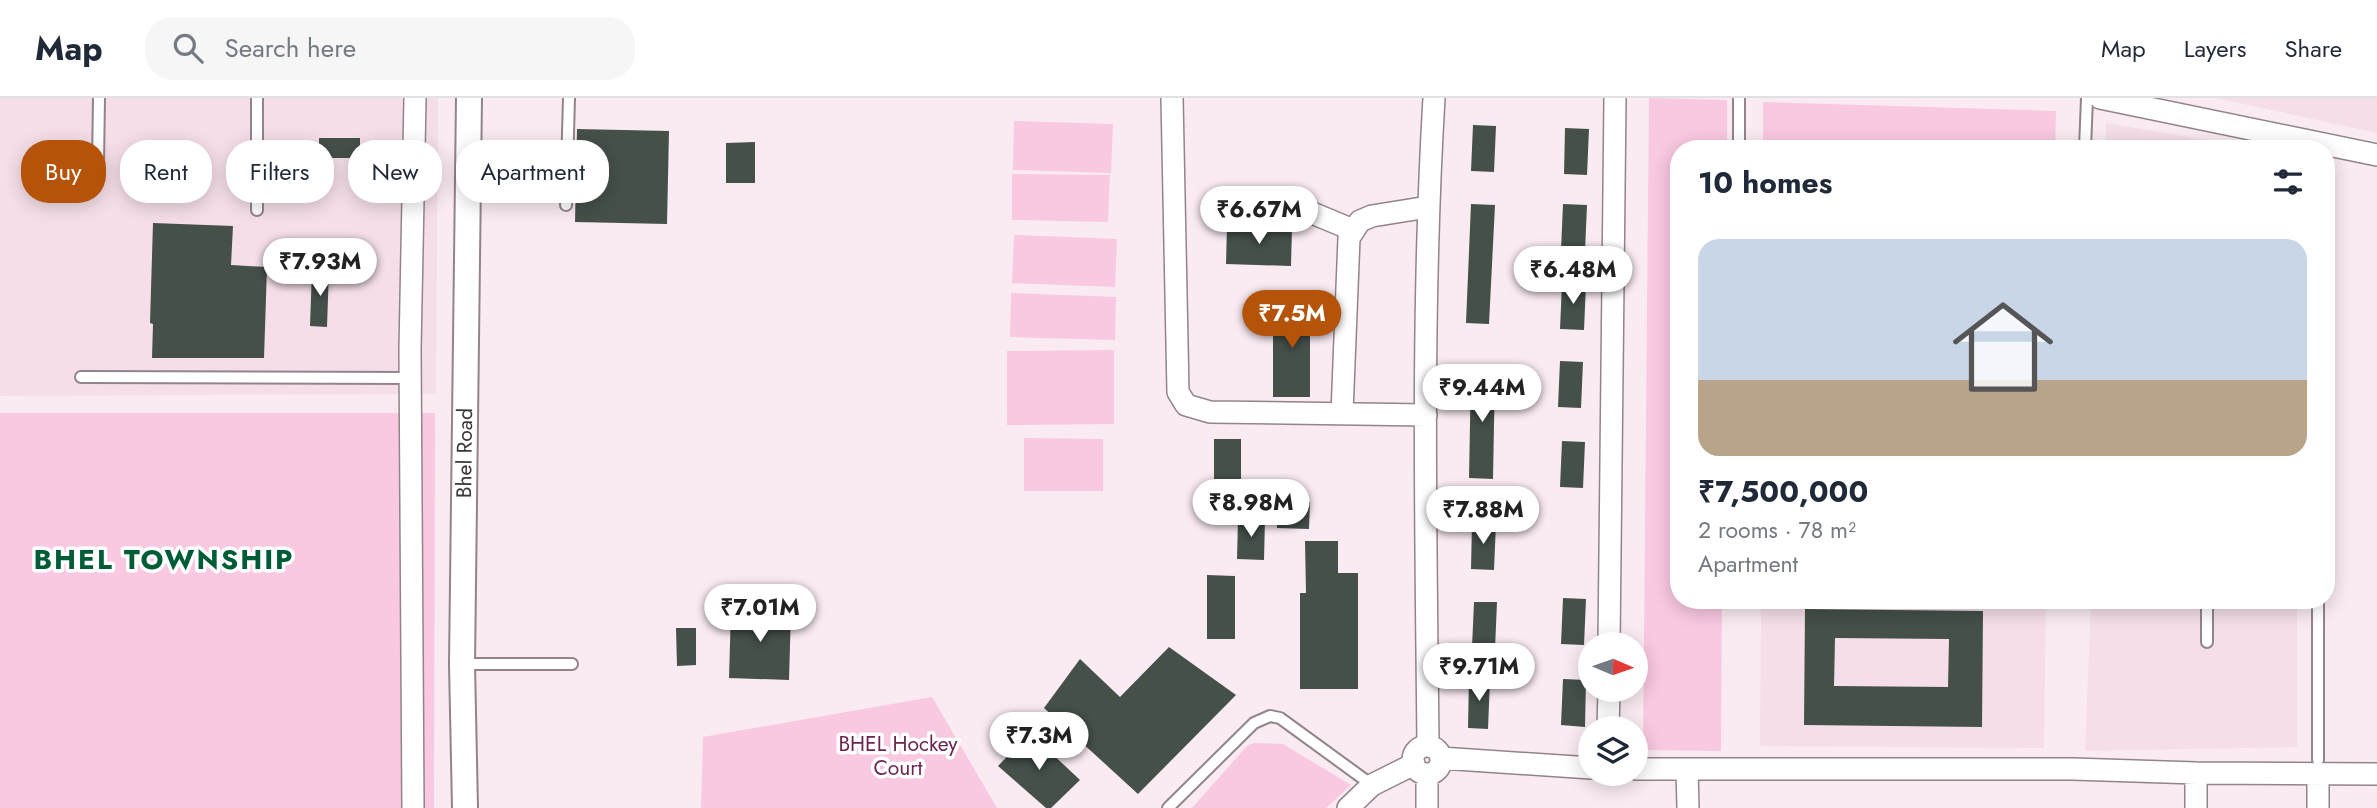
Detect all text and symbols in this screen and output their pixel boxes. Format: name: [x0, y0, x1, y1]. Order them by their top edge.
search box: [145, 17, 635, 80]
text: Map: [35, 25, 103, 72]
icon: search: [169, 29, 207, 67]
text: Search here: [225, 29, 356, 67]
text: Map: [2101, 31, 2146, 66]
text: Layers: [2184, 31, 2246, 66]
text: Share: [2284, 31, 2342, 66]
chip: Buy: [21, 140, 106, 203]
chip: Rent: [120, 140, 212, 203]
chip: Filters: [226, 140, 334, 203]
chip: New: [348, 140, 442, 203]
chip: Apartment: [456, 140, 609, 203]
text: 10 homes: [1698, 161, 1832, 204]
icon: filters: [2269, 163, 2307, 201]
pin: ₹6.67M: [1202, 186, 1316, 246]
text: ₹6.67M: [1216, 192, 1302, 226]
pin: ₹7.93M: [263, 238, 377, 298]
text: ₹7.93M: [279, 244, 361, 278]
pin: ₹6.48M: [1516, 246, 1630, 306]
text: ₹6.48M: [1530, 252, 1616, 286]
icon: home: [1940, 284, 2066, 410]
pin: ₹7.5M: [1243, 290, 1341, 350]
text: ₹7.5M: [1258, 296, 1326, 330]
pin: ₹9.44M: [1425, 364, 1539, 424]
text: ₹9.44M: [1439, 370, 1525, 404]
street label: Bhel Road: [449, 408, 480, 498]
text: ₹7,500,000: [1698, 470, 1868, 513]
pin: ₹8.98M: [1194, 480, 1308, 539]
text: ₹8.98M: [1209, 485, 1293, 519]
pin: ₹7.88M: [1426, 486, 1540, 546]
text: ₹7.88M: [1442, 492, 1524, 526]
text: 2 rooms · 78 m²: [1698, 513, 1856, 547]
district label: BHEL TOWNSHIP: [33, 539, 295, 580]
text: Apartment: [1698, 547, 1798, 581]
pin: ₹7.01M: [703, 584, 817, 644]
text: ₹7.01M: [720, 590, 800, 624]
north arrow: [1578, 632, 1648, 702]
map controls: [1578, 632, 1648, 786]
pin: ₹9.71M: [1422, 644, 1536, 703]
text: ₹9.71M: [1439, 649, 1519, 683]
pin: ₹7.3M: [990, 712, 1088, 772]
button: layers: [1578, 716, 1648, 786]
text: ₹7.3M: [1006, 718, 1072, 752]
park label: BHEL Hockey Court: [838, 729, 958, 783]

